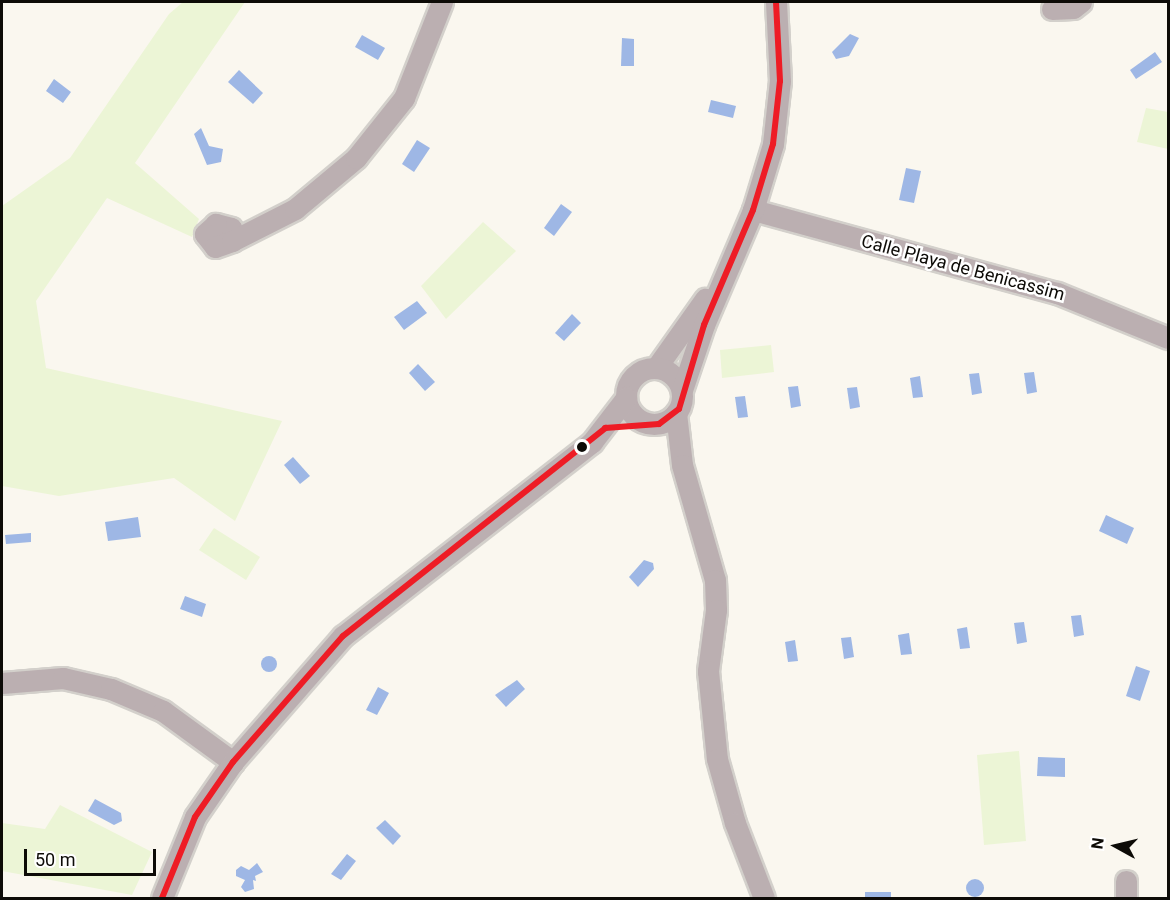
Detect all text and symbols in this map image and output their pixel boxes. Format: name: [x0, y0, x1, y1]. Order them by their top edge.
street label: Calle Playa de Benicassim: [859, 230, 1067, 306]
unlabelled marker: [576, 441, 588, 453]
north arrow: [1086, 816, 1146, 876]
scale bar: [27, 837, 159, 875]
text: N: [1087, 837, 1108, 850]
text: 50 m: [35, 849, 75, 870]

